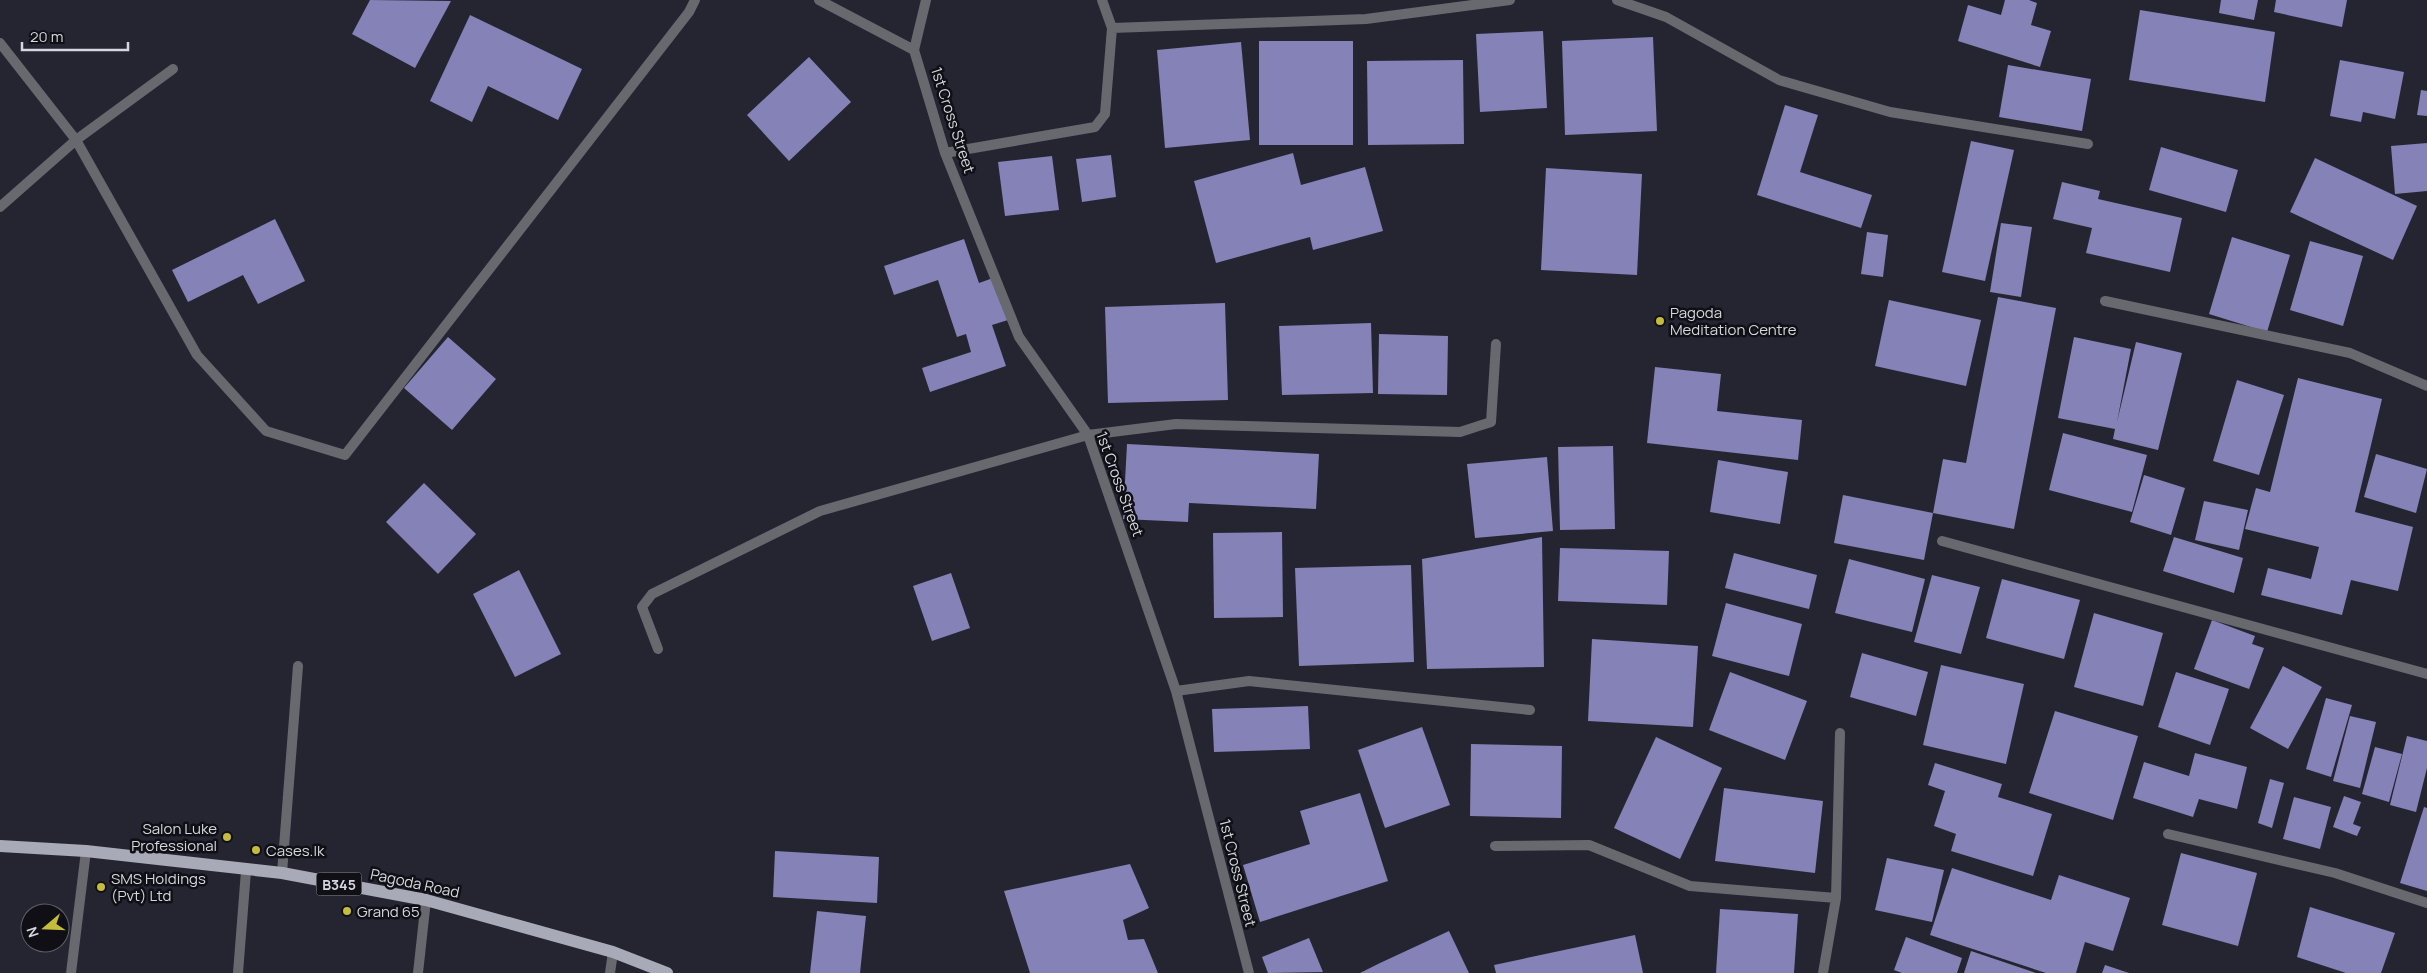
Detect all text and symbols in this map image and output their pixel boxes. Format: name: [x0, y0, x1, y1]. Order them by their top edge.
scale bar: [22, 20, 129, 52]
text: 20 m: [30, 26, 63, 47]
street label: 1st Cross Street: [926, 64, 980, 176]
place label: Pagoda Meditation Centre: [1670, 302, 1797, 340]
marker: Pagoda Meditation Centre: [1654, 315, 1666, 327]
street label: 1st Cross Street: [1091, 429, 1149, 539]
street label: 1st Cross Street: [1214, 817, 1262, 929]
place label: Salon Luke Professional: [131, 818, 217, 856]
marker: Salon Luke Professional: [221, 831, 233, 843]
place label: Cases.lk: [266, 840, 325, 861]
marker: Cases.lk: [250, 844, 262, 856]
street label: Pagoda Road: [369, 863, 461, 903]
place label: SMS Holdings (Pvt) Ltd: [111, 868, 206, 906]
road number: B345: [316, 872, 362, 896]
marker: SMS Holdings (Pvt) Ltd: [95, 881, 107, 893]
place label: Grand 65: [357, 901, 420, 922]
north arrow: [20, 903, 70, 953]
marker: Grand 65: [341, 905, 353, 917]
text: N: [22, 925, 43, 940]

